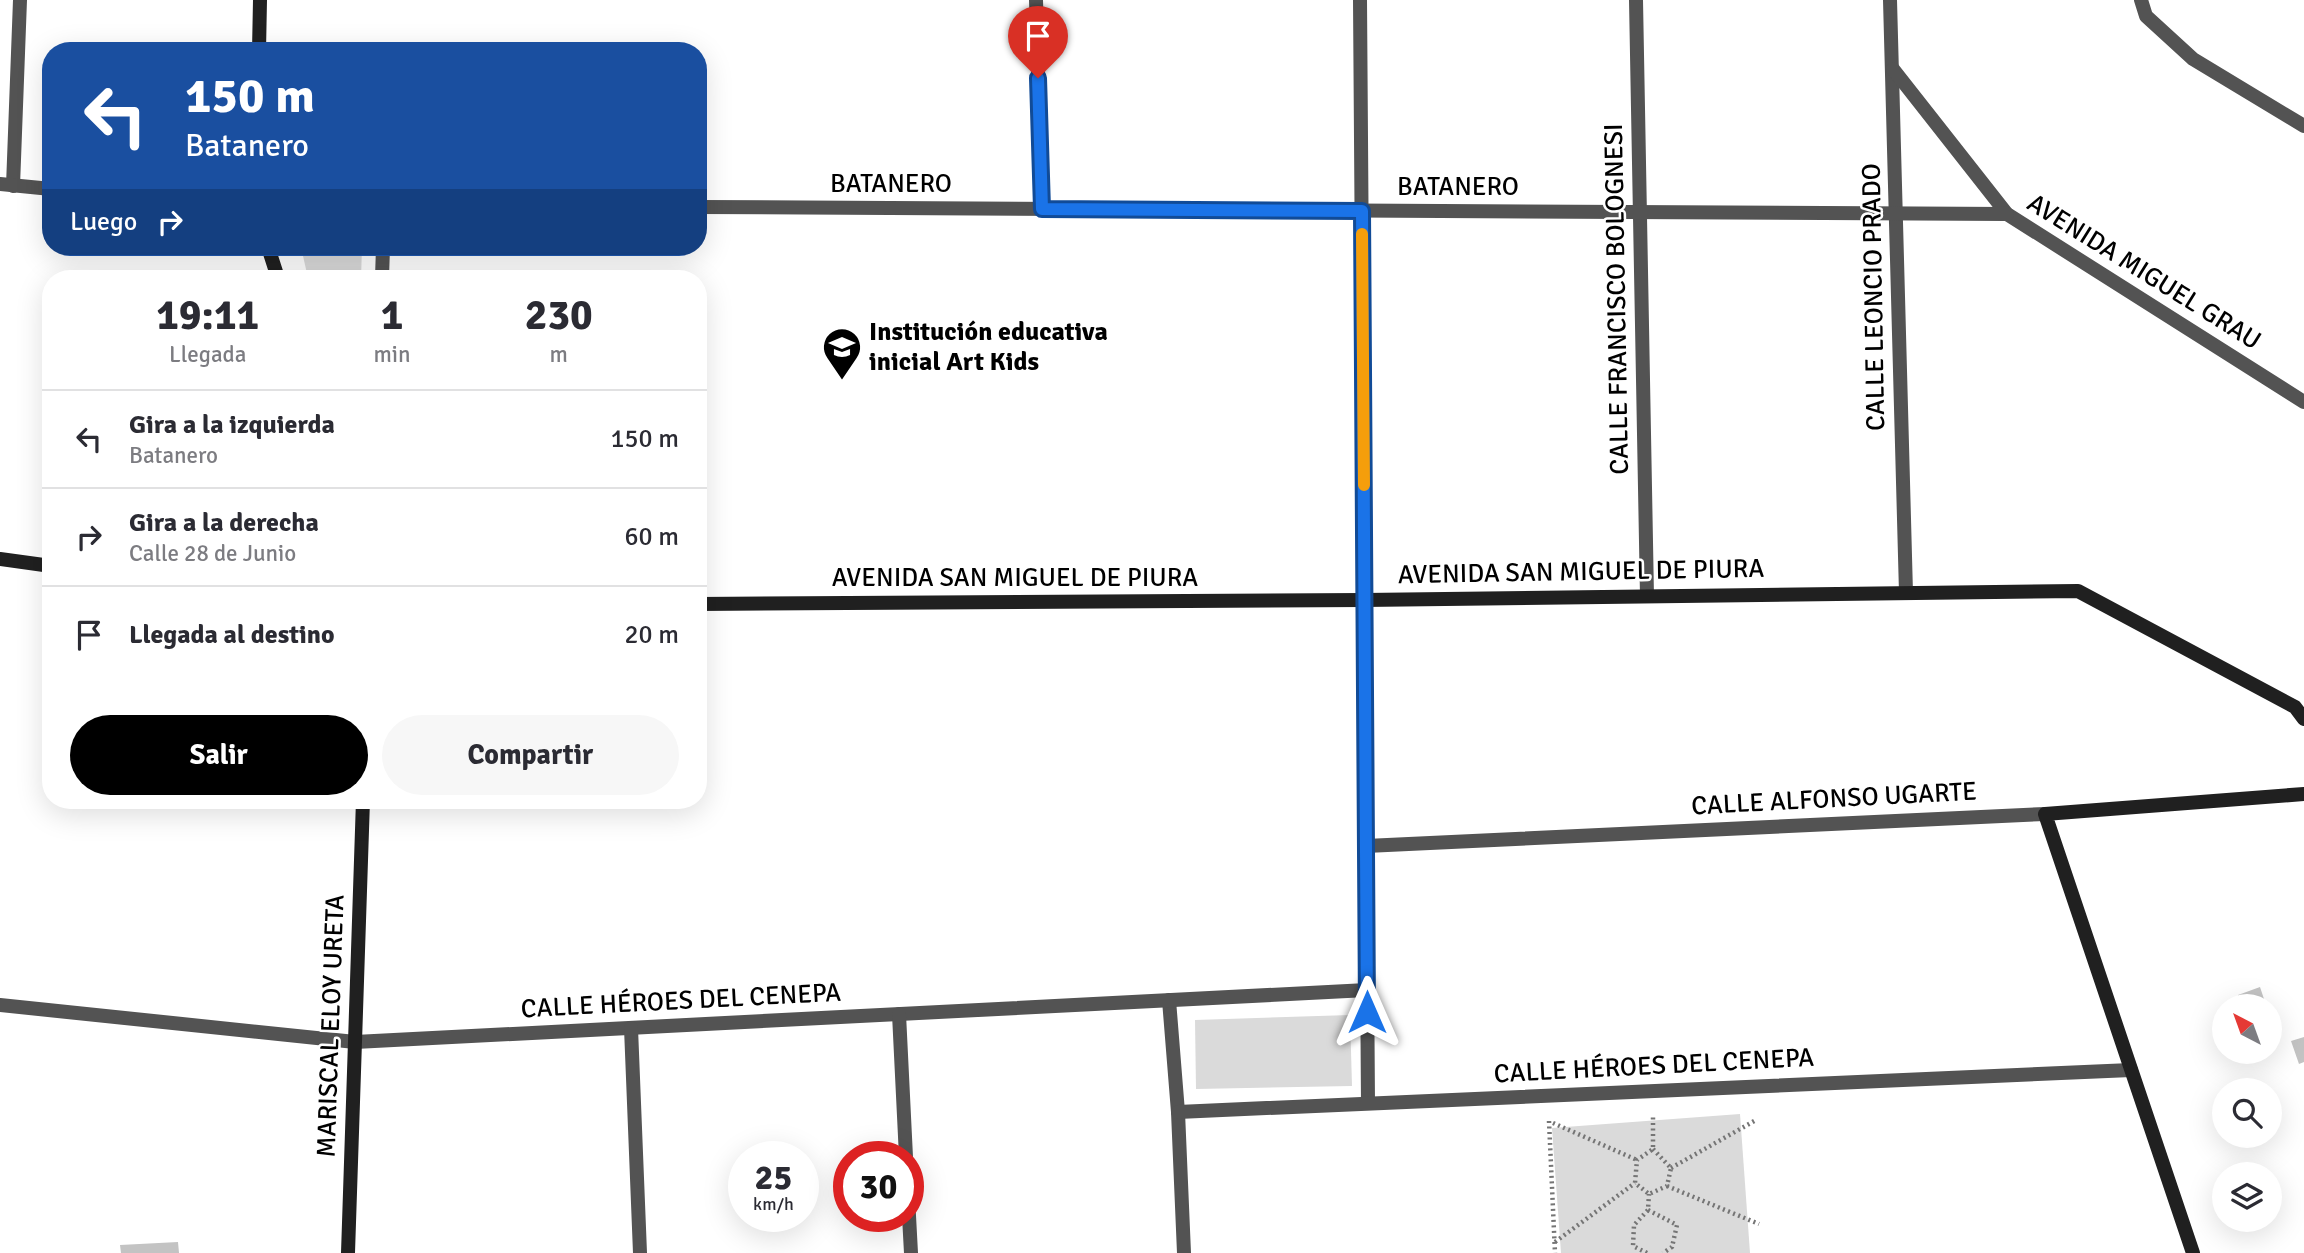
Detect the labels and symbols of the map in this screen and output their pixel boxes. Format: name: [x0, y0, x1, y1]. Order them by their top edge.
pin: [1008, 6, 1068, 78]
street label: CALLE FRANCISCO BOLOGNESI: [1598, 123, 1636, 475]
street label: CALLE LEONCIO PRADO: [1856, 163, 1892, 431]
street label: BATANERO: [830, 168, 952, 200]
street label: BATANERO: [1397, 171, 1519, 203]
street label: AVENIDA MIGUEL GRAU: [2021, 187, 2267, 357]
place label: Institución educativa inicial Art Kids: [869, 316, 1108, 378]
school or university icon: Institución educativa inicial Art Kids: [821, 326, 863, 381]
street label: AVENIDA SAN MIGUEL DE PIURA: [1398, 553, 1765, 591]
street label: AVENIDA SAN MIGUEL DE PIURA: [832, 562, 1198, 594]
street label: CALLE ALFONSO UGARTE: [1690, 776, 1978, 822]
street label: MARISCAL ELOY URETA: [310, 894, 352, 1158]
position arrow: [1330, 975, 1404, 1049]
street label: CALLE HÉROES DEL CENEPA: [520, 977, 842, 1025]
north arrow: [2212, 994, 2282, 1064]
street label: CALLE HÉROES DEL CENEPA: [1493, 1042, 1815, 1090]
speed limit sign: 30: [833, 1141, 924, 1232]

